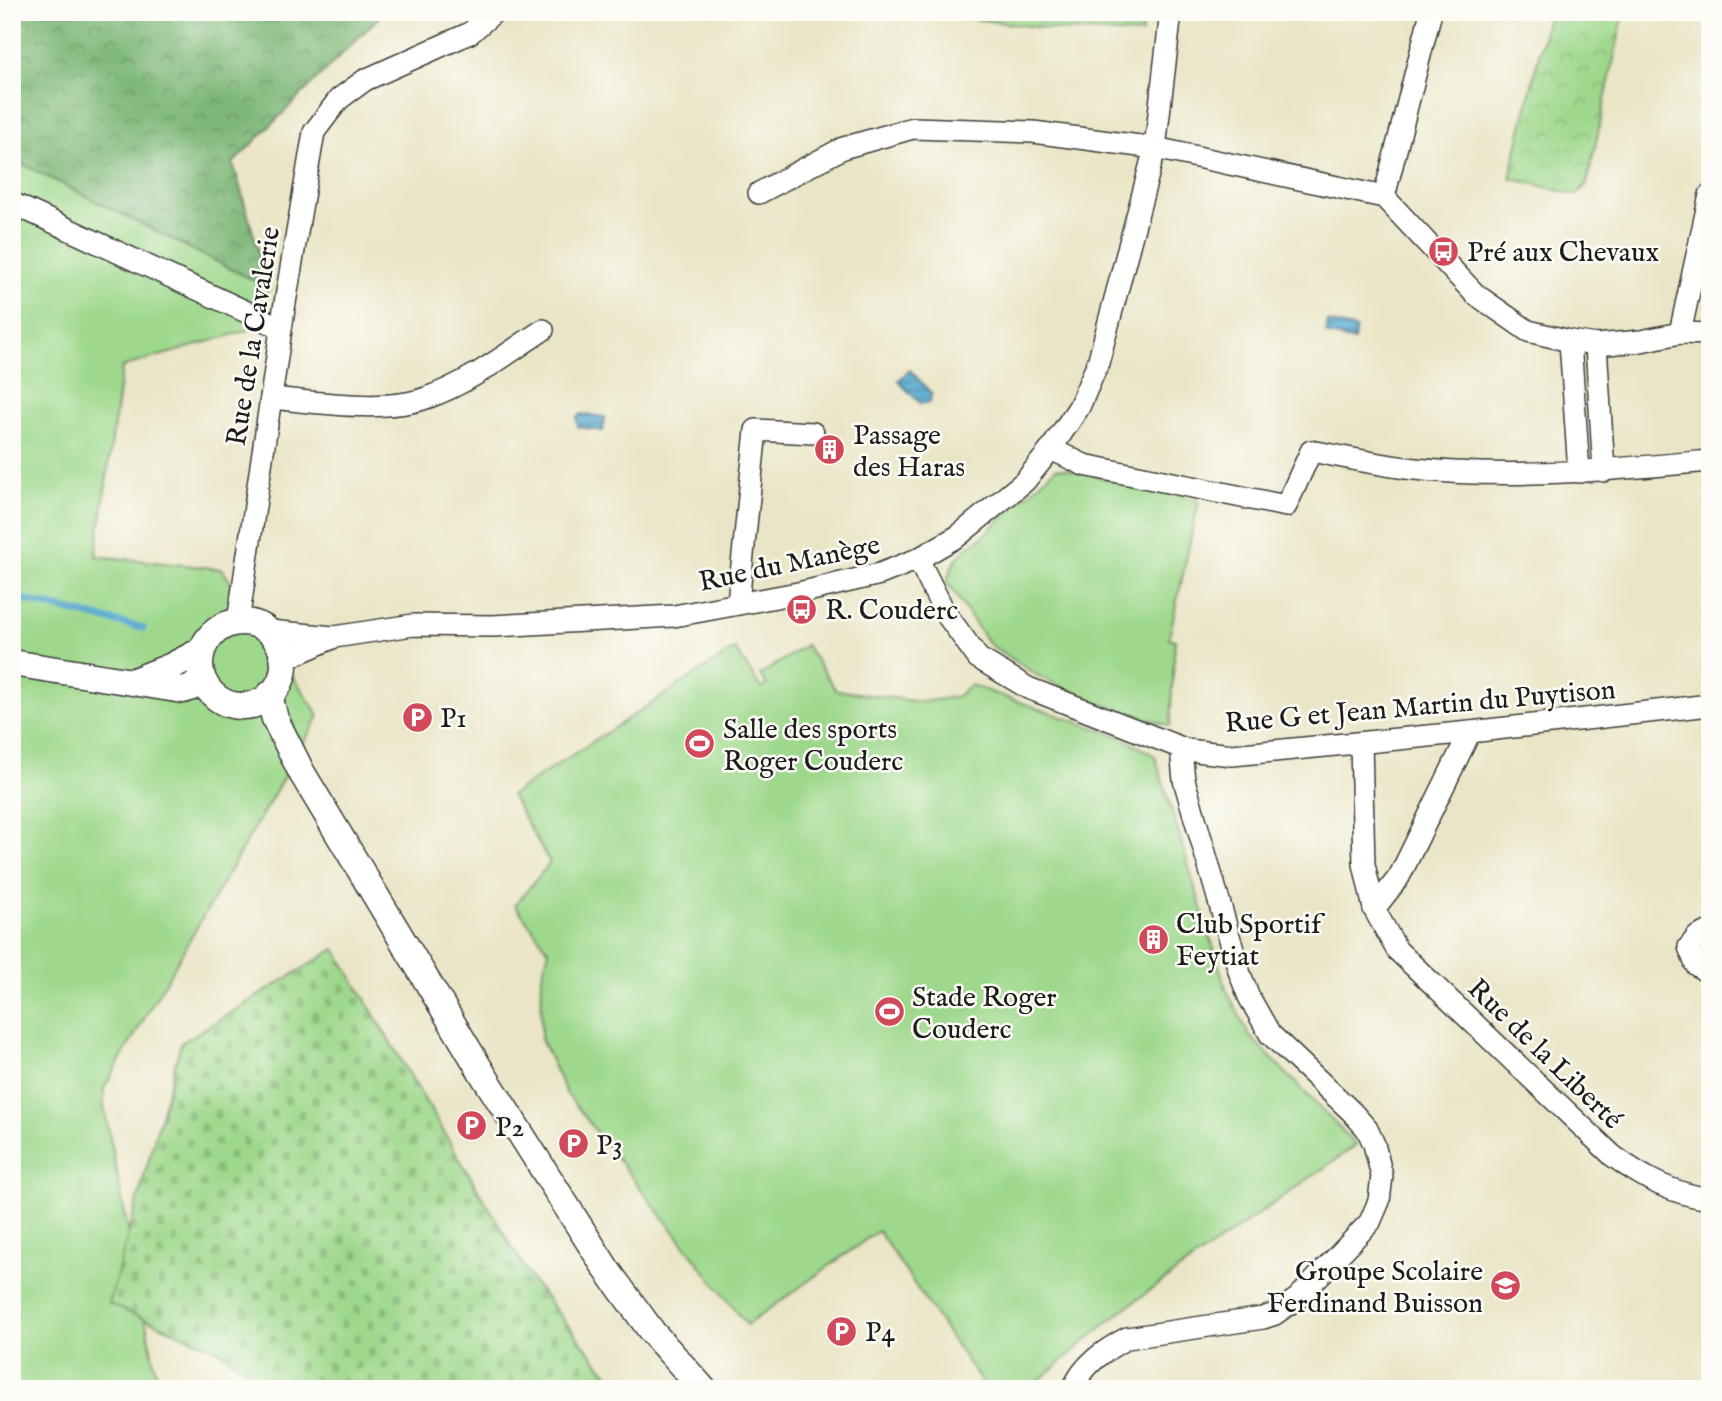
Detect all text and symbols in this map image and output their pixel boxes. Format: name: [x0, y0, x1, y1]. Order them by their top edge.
street label: Rue de la Cavalerie: [220, 224, 289, 449]
bus stop icon: Pré aux Chevaux: [1427, 234, 1461, 268]
place label: Pré aux Chevaux: [1467, 236, 1659, 271]
place label: Passage des Haras: [853, 419, 965, 486]
building icon: Passage des Haras: [813, 433, 847, 467]
street label: Rue du Manège: [696, 528, 884, 601]
bus stop icon: R. Couderc: [785, 592, 819, 626]
place label: R. Couderc: [825, 594, 958, 629]
street label: Rue G et Jean Martin du Puytison: [1223, 673, 1617, 742]
parking icon: P1: [400, 700, 434, 734]
place label: P1: [440, 702, 467, 737]
place label: Salle des sports Roger Couderc: [723, 713, 903, 780]
sports icon: Salle des sports Roger Couderc: [683, 727, 717, 761]
place label: Club Sportif Feytiat: [1176, 908, 1326, 975]
building icon: Club Sportif Feytiat: [1136, 922, 1170, 956]
street label: Rue de la Liberté: [1459, 972, 1629, 1138]
place label: Stade Roger Couderc: [912, 981, 1057, 1048]
sports icon: Stade Roger Couderc: [872, 995, 906, 1029]
parking icon: P2: [455, 1109, 489, 1143]
place label: P2: [495, 1111, 524, 1146]
parking icon: P3: [556, 1127, 590, 1161]
place label: P3: [596, 1129, 623, 1164]
place label: Groupe Scolaire Ferdinand Buisson: [1267, 1255, 1483, 1322]
school or university icon: Groupe Scolaire Ferdinand Buisson: [1489, 1269, 1523, 1303]
parking icon: P4: [825, 1314, 859, 1348]
place label: P4: [865, 1316, 895, 1351]

